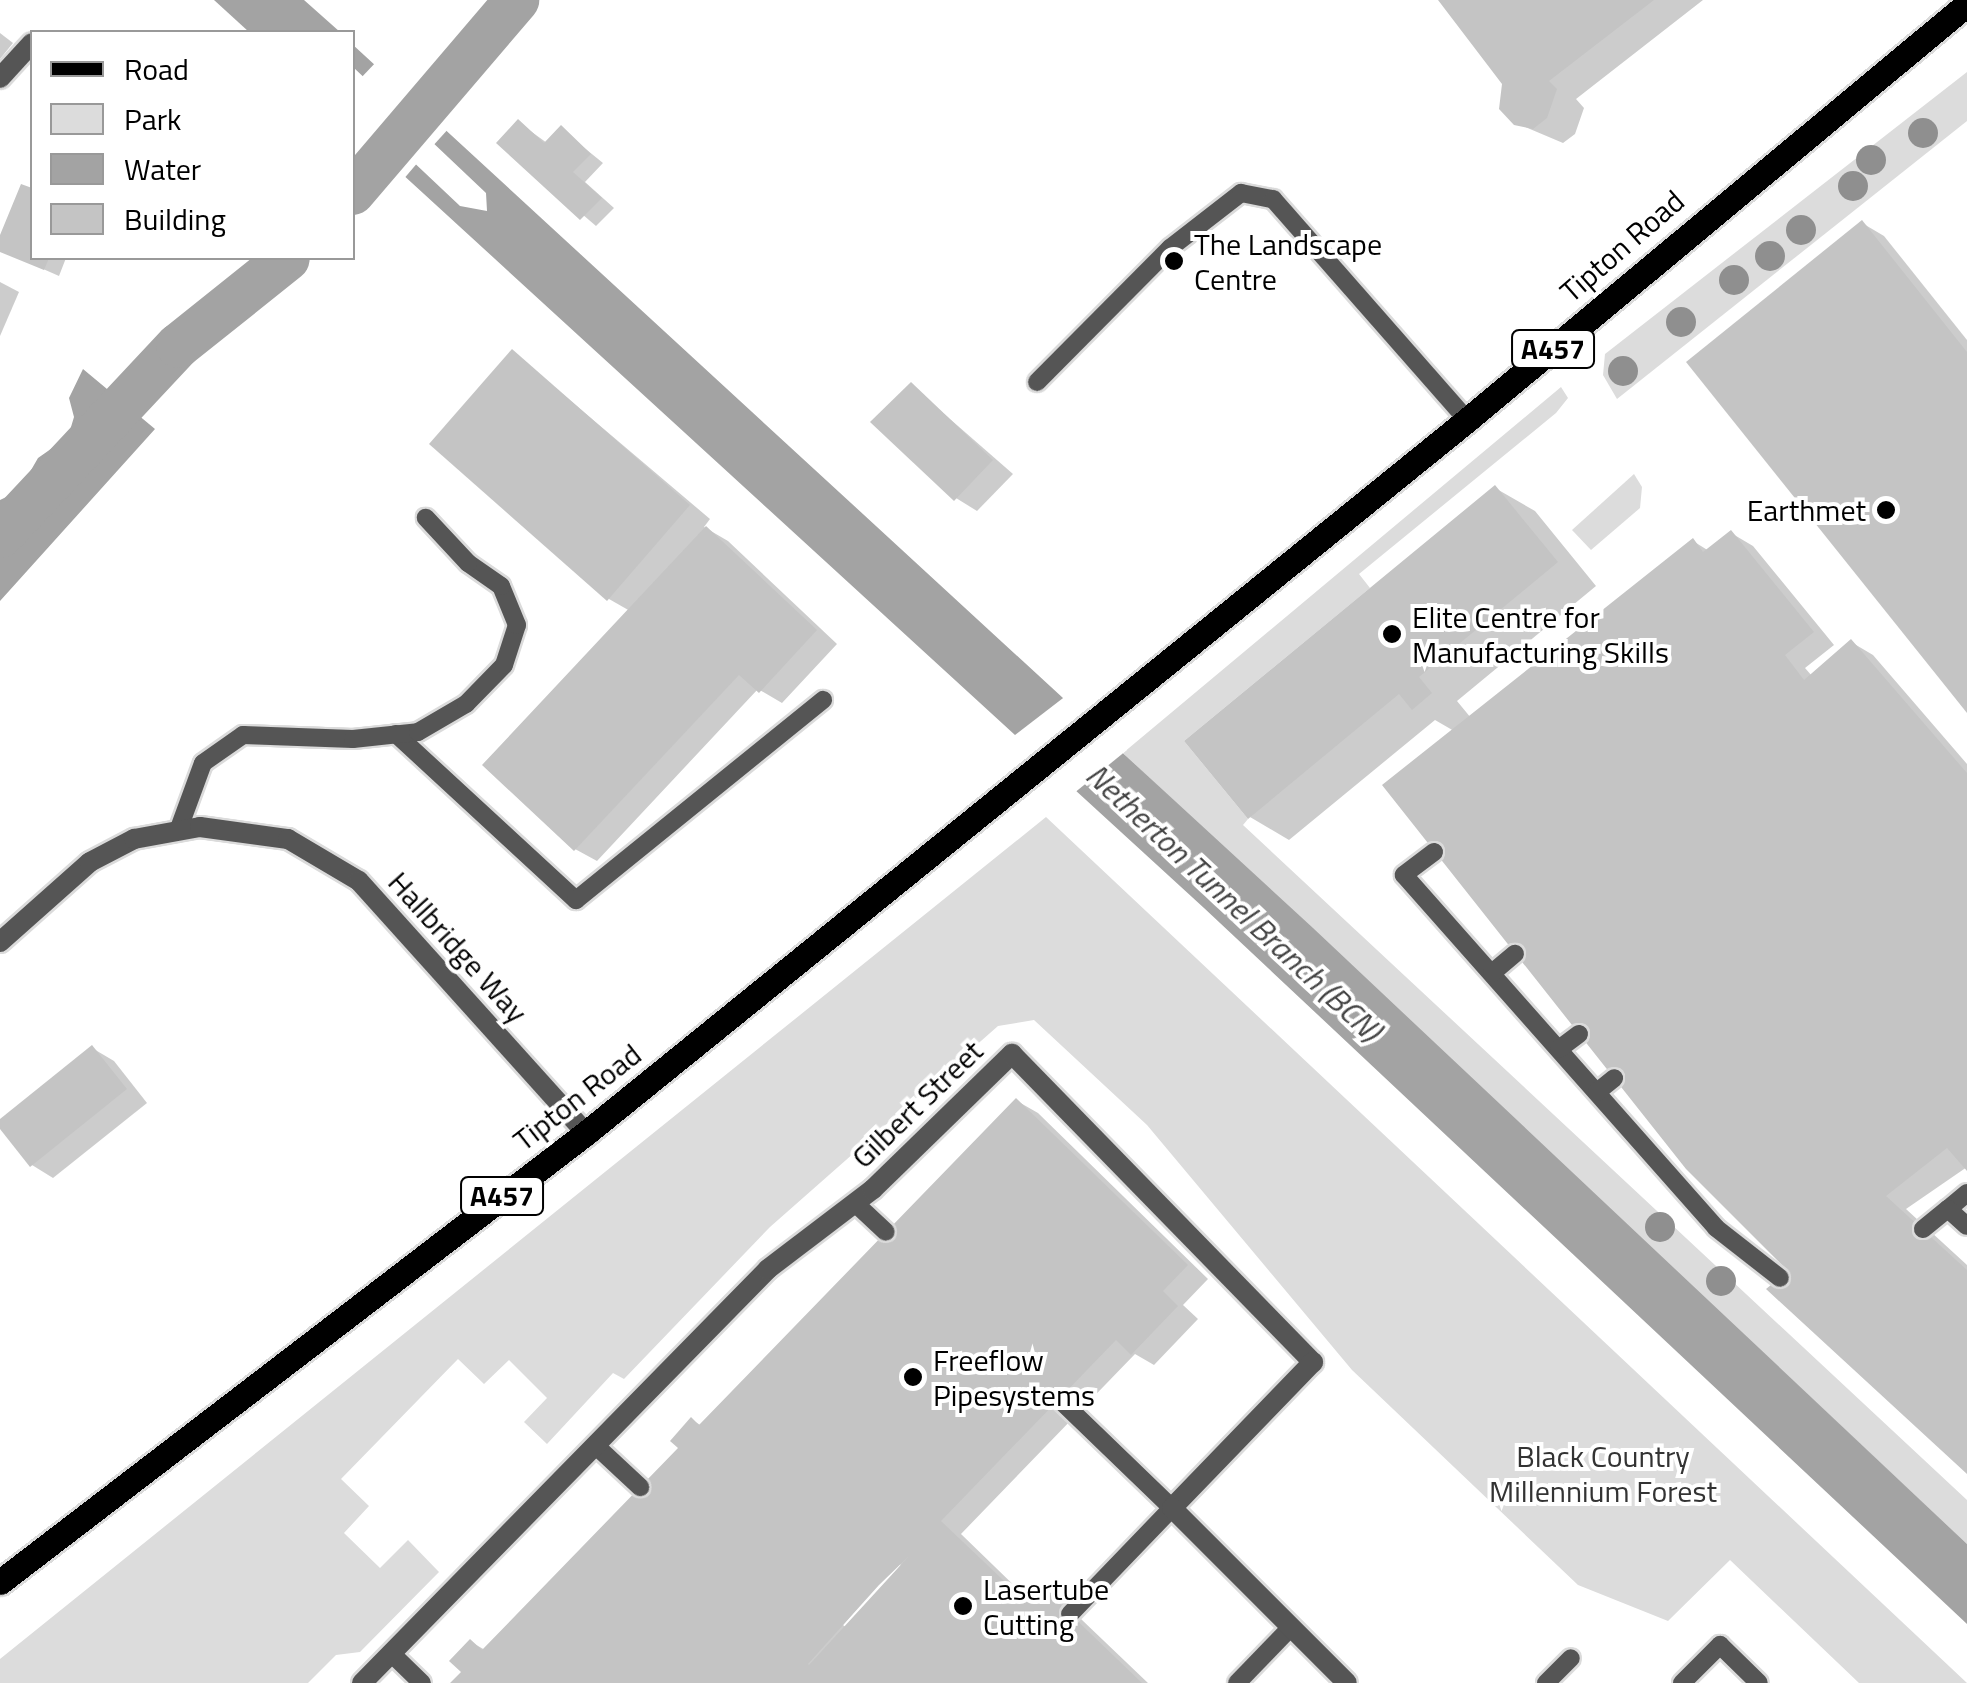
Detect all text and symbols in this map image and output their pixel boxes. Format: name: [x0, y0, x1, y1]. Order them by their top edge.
legend: [30, 30, 355, 260]
text: Road: [124, 46, 189, 92]
text: Park: [124, 96, 181, 142]
text: Water: [124, 146, 201, 192]
street label: Tipton Road: [1553, 183, 1691, 309]
text: Building: [124, 196, 226, 242]
place label: The Landscape Centre: [1194, 226, 1382, 296]
marker: The Landscape Centre: [1163, 250, 1185, 272]
road number: A457: [1510, 326, 1596, 372]
place label: Earthmet: [1747, 492, 1866, 528]
marker: Earthmet: [1875, 499, 1897, 521]
place label: Elite Centre for Manufacturing Skills: [1412, 599, 1669, 670]
marker: Elite Centre for Manufacturing Skills: [1381, 623, 1403, 645]
water label: Netherton Tunnel Branch (BCN): [1079, 755, 1389, 1049]
street label: Hallbridge Way: [381, 864, 535, 1030]
street label: Gilbert Street: [844, 1033, 990, 1175]
street label: Tipton Road: [506, 1036, 648, 1158]
road number: A457: [460, 1173, 544, 1219]
place label: Freeflow Pipesystems: [933, 1342, 1095, 1412]
marker: Freeflow Pipesystems: [902, 1366, 924, 1388]
park label: Black Country Millennium Forest: [1489, 1438, 1717, 1508]
place label: Lasertube Cutting: [983, 1571, 1109, 1642]
marker: Lasertube Cutting: [952, 1595, 974, 1617]

